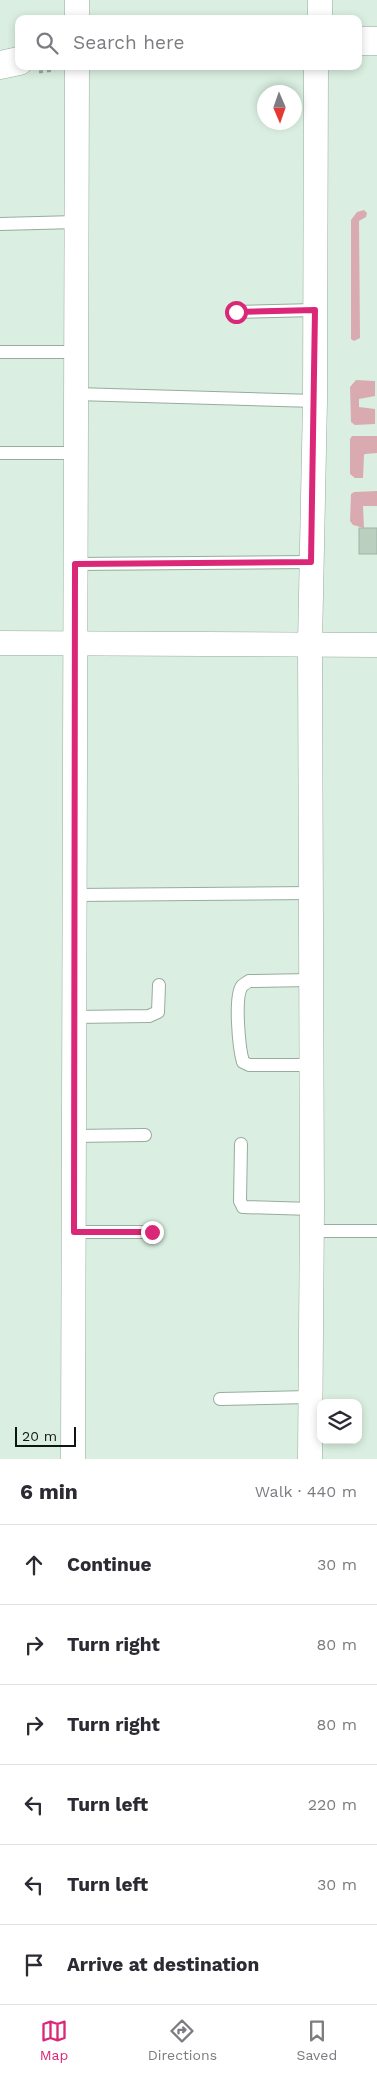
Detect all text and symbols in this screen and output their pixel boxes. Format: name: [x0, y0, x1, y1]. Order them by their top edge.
search box: [15, 15, 362, 70]
icon: search: [33, 29, 61, 57]
text: Search here: [73, 31, 184, 54]
north arrow: [257, 85, 302, 130]
route start: [225, 301, 248, 324]
route end: [141, 1221, 164, 1244]
map controls: [317, 1399, 362, 1444]
button: layers: [317, 1399, 362, 1444]
scale bar: [15, 1424, 76, 1447]
text: 20 m: [22, 1428, 57, 1444]
text: 6 min: [20, 1479, 78, 1504]
text: Walk · 440 m: [255, 1482, 357, 1501]
icon: ahead: [20, 1551, 48, 1579]
text: Continue: [67, 1553, 151, 1576]
text: 30 m: [317, 1555, 357, 1574]
icon: right: [20, 1631, 48, 1659]
text: Turn right: [67, 1633, 160, 1656]
text: 80 m: [316, 1635, 357, 1654]
icon: right: [20, 1711, 48, 1739]
text: Turn right: [67, 1713, 160, 1736]
text: 80 m: [316, 1715, 357, 1734]
icon: left: [20, 1791, 48, 1819]
text: Turn left: [67, 1793, 148, 1816]
text: 220 m: [308, 1795, 357, 1814]
icon: left: [20, 1871, 48, 1899]
text: Turn left: [67, 1873, 148, 1896]
text: 30 m: [317, 1875, 357, 1894]
icon: arrive: [20, 1951, 48, 1979]
text: Arrive at destination: [67, 1953, 259, 1976]
tab: Map: [40, 2017, 68, 2063]
tab: Directions: [148, 2017, 217, 2063]
tab: Saved: [297, 2017, 337, 2063]

